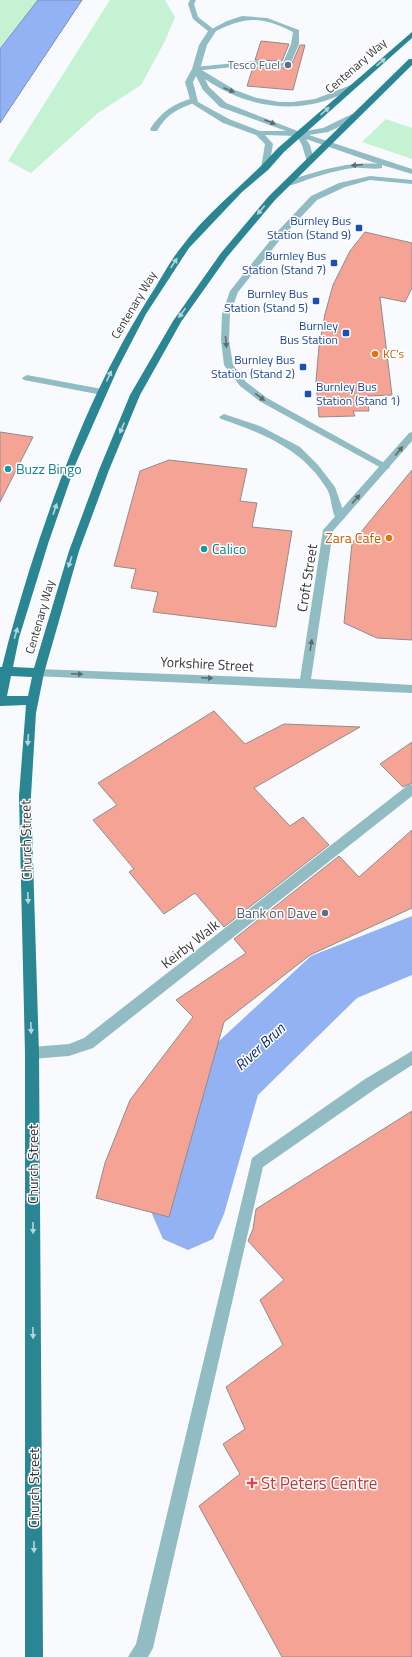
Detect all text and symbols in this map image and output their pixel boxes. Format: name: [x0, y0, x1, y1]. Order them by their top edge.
street label: Centenary Way: [321, 33, 391, 98]
place label: Tesco Fuel: [228, 55, 280, 74]
one-way arrow: [375, 57, 386, 66]
marker: Tesco Fuel: [283, 60, 293, 70]
one-way arrow: [223, 86, 235, 93]
one-way arrow: [320, 106, 330, 115]
one-way arrow: [264, 119, 275, 125]
one-way arrow: [351, 162, 363, 169]
one-way arrow: [257, 205, 266, 216]
place label: Burnley Bus Station (Stand 9): [267, 211, 351, 244]
marker: Burnley Bus Station (Stand 9): [354, 223, 364, 233]
place label: Burnley Bus Station (Stand 7): [242, 246, 326, 279]
one-way arrow: [171, 258, 178, 269]
marker: Burnley Bus Station (Stand 7): [329, 258, 339, 268]
street label: Centenary Way: [106, 267, 161, 342]
place label: Burnley Bus Station (Stand 5): [224, 284, 308, 317]
marker: Burnley Bus Station (Stand 5): [311, 296, 321, 306]
one-way arrow: [178, 308, 186, 319]
place label: Burnley Bus Station: [280, 316, 338, 349]
marker: Burnley Bus Station: [341, 328, 351, 338]
one-way arrow: [222, 336, 229, 348]
place label: KC's: [383, 344, 405, 363]
marker: KC's: [370, 349, 380, 359]
place label: Burnley Bus Station (Stand 2): [211, 350, 295, 383]
marker: Burnley Bus Station (Stand 2): [298, 362, 308, 372]
one-way arrow: [107, 369, 113, 381]
place label: Burnley Bus Station (Stand 1): [316, 377, 400, 410]
marker: Burnley Bus Station (Stand 1): [303, 389, 313, 399]
one-way arrow: [254, 393, 265, 401]
one-way arrow: [118, 422, 124, 434]
one-way arrow: [394, 446, 403, 457]
place label: Buzz Bingo: [16, 458, 82, 479]
marker: Buzz Bingo: [3, 464, 13, 474]
one-way arrow: [351, 495, 360, 504]
one-way arrow: [53, 503, 59, 515]
place label: Zara Cafe: [325, 527, 381, 548]
marker: Zara Cafe: [384, 533, 394, 543]
place label: Calico: [212, 538, 246, 559]
street label: Croft Street: [291, 542, 322, 613]
marker: Calico: [199, 544, 209, 554]
one-way arrow: [67, 557, 73, 569]
street label: Centenary Way: [20, 577, 59, 656]
one-way arrow: [13, 627, 19, 639]
one-way arrow: [308, 639, 314, 651]
street label: Yorkshire Street: [160, 651, 254, 676]
one-way arrow: [71, 671, 84, 677]
one-way arrow: [201, 675, 213, 682]
one-way arrow: [24, 734, 31, 746]
street label: Church Street: [14, 800, 37, 880]
one-way arrow: [25, 892, 31, 905]
place label: Bank on Dave: [236, 902, 317, 923]
marker: Bank on Dave: [320, 908, 330, 918]
street label: Keirby Walk: [156, 914, 224, 973]
water label: River Brun: [229, 1017, 290, 1076]
one-way arrow: [28, 1022, 34, 1035]
street label: Church Street: [22, 1124, 43, 1204]
one-way arrow: [30, 1222, 36, 1235]
one-way arrow: [30, 1327, 36, 1340]
street label: Church Street: [23, 1448, 44, 1528]
place label: St Peters Centre: [261, 1470, 377, 1496]
marker: St Peters Centre: [246, 1477, 258, 1489]
one-way arrow: [31, 1541, 37, 1554]

